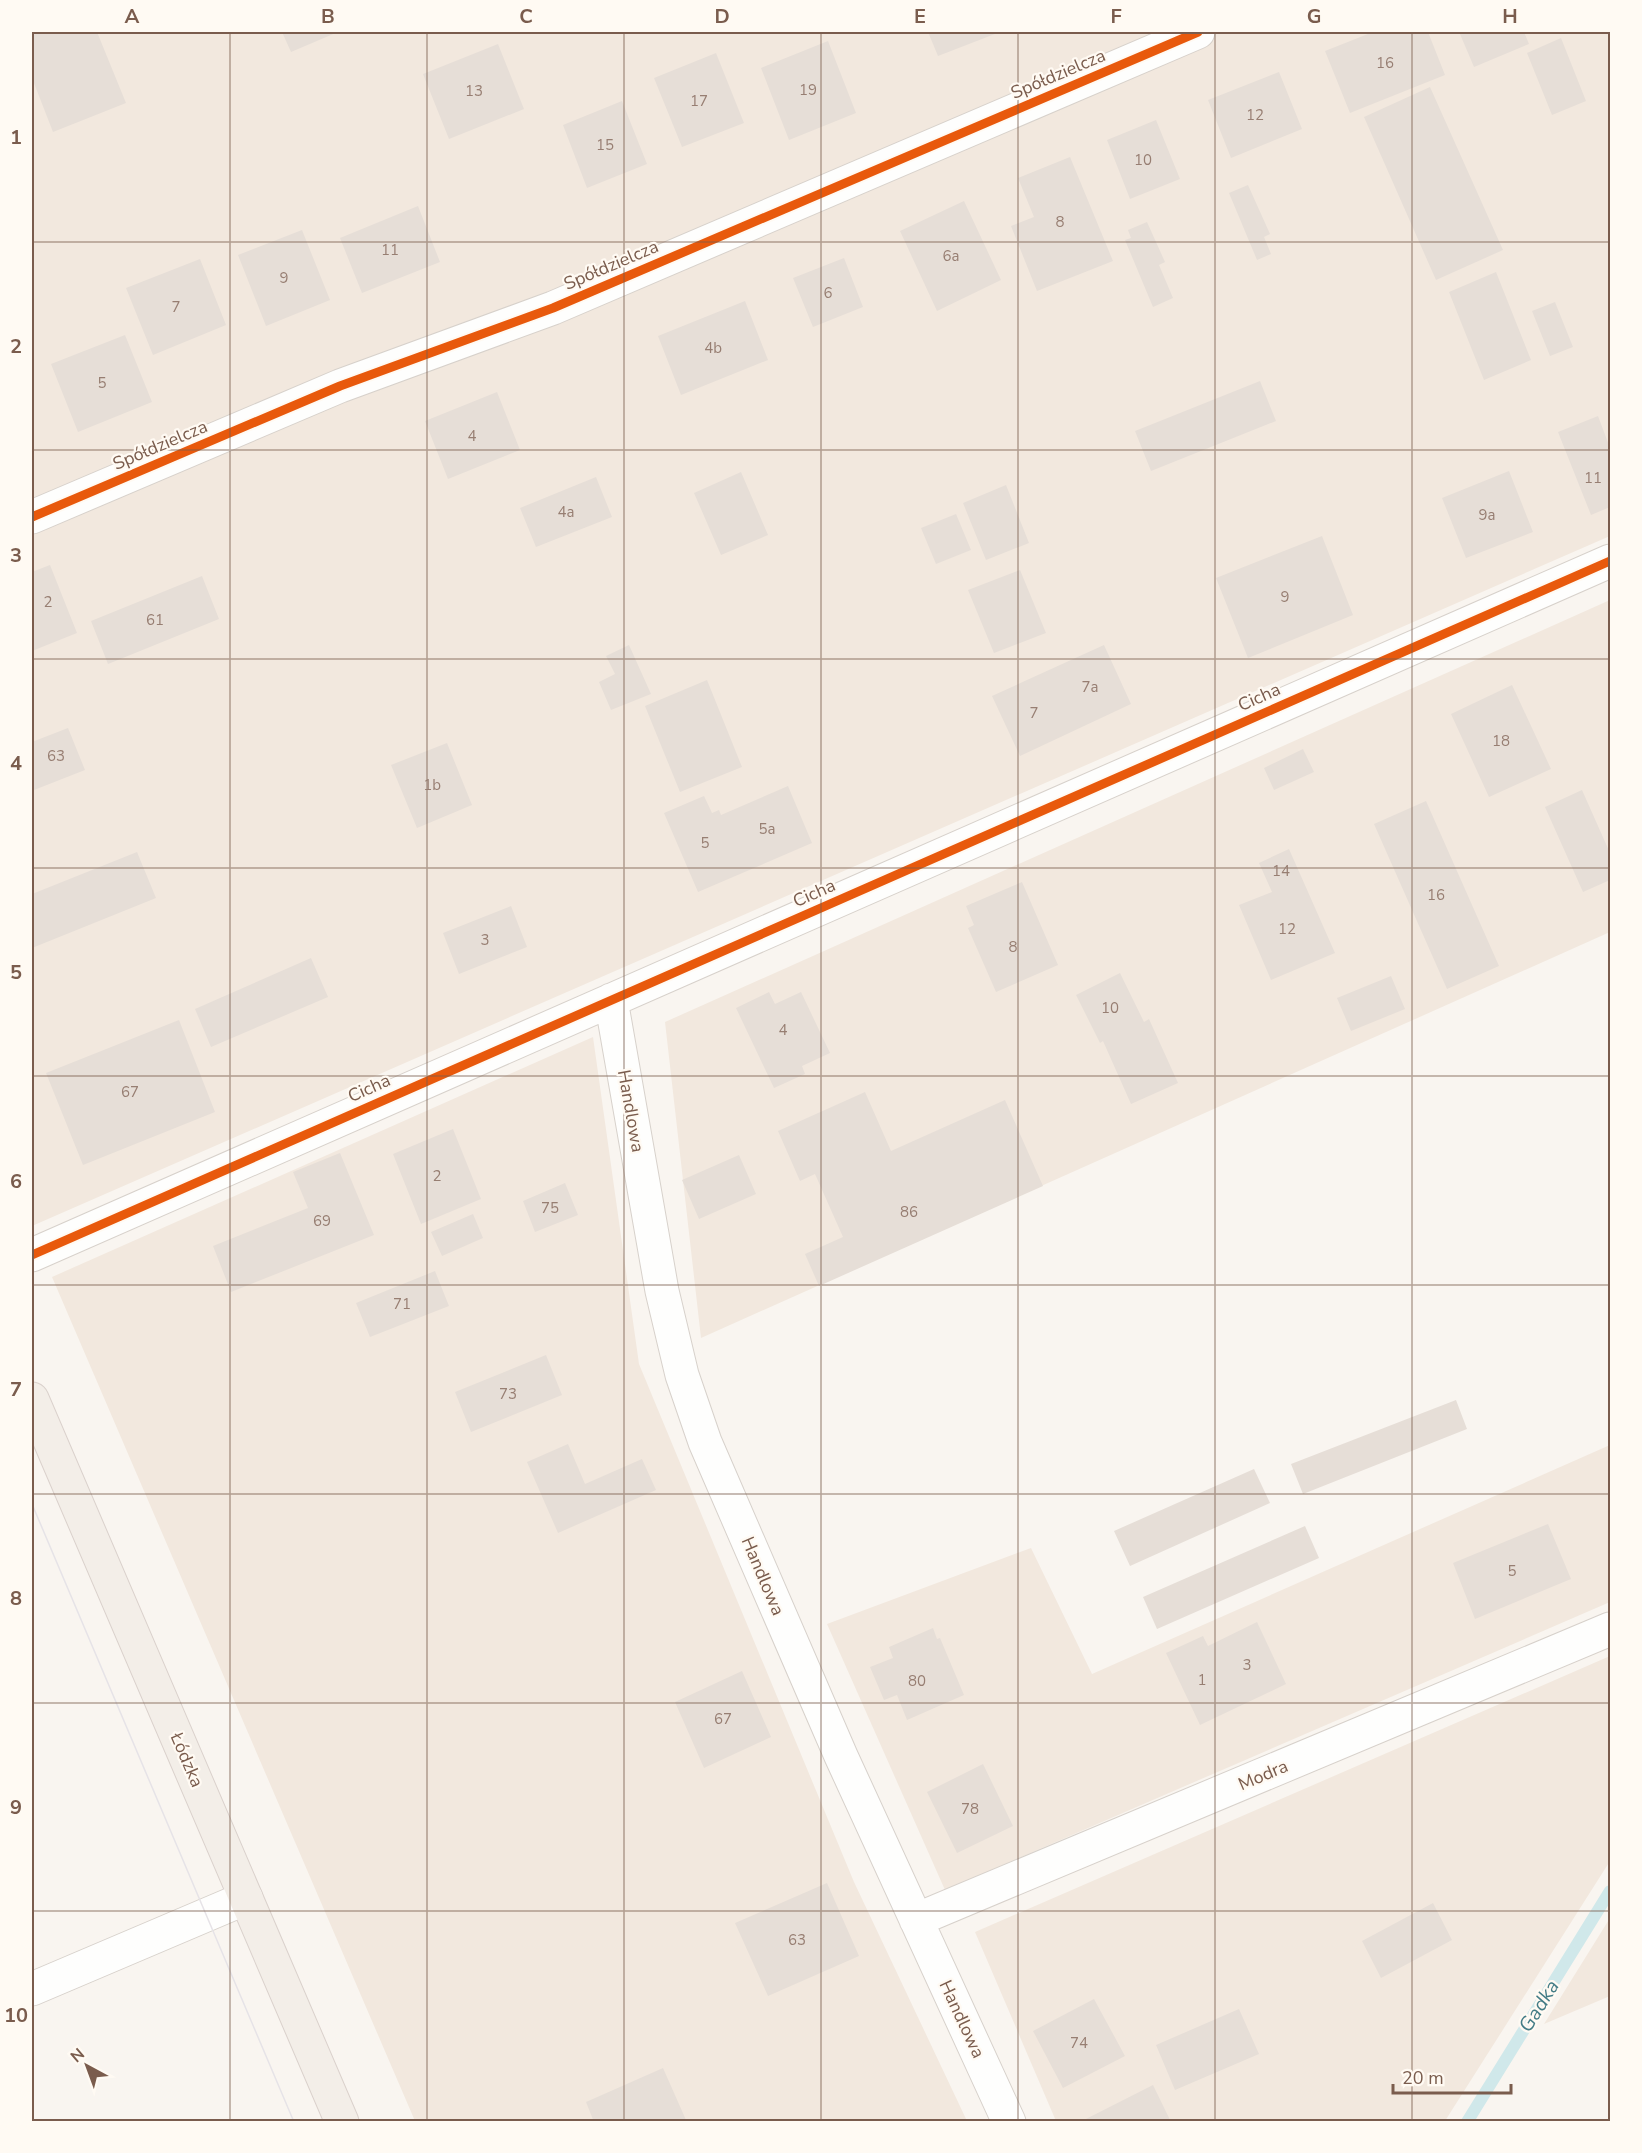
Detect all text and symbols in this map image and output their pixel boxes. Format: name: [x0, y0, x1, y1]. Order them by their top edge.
text: A: [125, 3, 140, 30]
text: B: [321, 3, 335, 30]
text: C: [519, 3, 533, 30]
text: D: [714, 3, 730, 30]
text: E: [914, 3, 926, 30]
text: F: [1110, 3, 1122, 30]
text: G: [1307, 3, 1321, 30]
text: H: [1502, 3, 1518, 30]
street label: Spółdzielcza: [1007, 43, 1109, 105]
house number: 16: [1376, 53, 1394, 73]
house number: 19: [799, 80, 817, 100]
house number: 13: [465, 81, 483, 101]
house number: 17: [690, 91, 708, 111]
house number: 12: [1246, 105, 1264, 125]
text: 1: [10, 124, 22, 151]
house number: 15: [596, 135, 614, 155]
house number: 10: [1134, 150, 1152, 170]
house number: 8: [1055, 212, 1065, 232]
street label: Spółdzielcza: [560, 234, 662, 296]
house number: 11: [381, 240, 399, 260]
house number: 6a: [943, 246, 959, 266]
house number: 9: [279, 268, 289, 288]
house number: 6: [823, 283, 833, 303]
house number: 7: [171, 297, 181, 317]
text: 2: [10, 333, 22, 360]
house number: 4b: [704, 338, 722, 358]
house number: 5: [97, 373, 107, 393]
street label: Spółdzielcza: [109, 414, 211, 476]
house number: 4: [467, 426, 477, 446]
house number: 11: [1584, 468, 1602, 488]
house number: 4a: [558, 502, 574, 522]
house number: 9a: [1479, 505, 1495, 525]
text: 3: [10, 542, 22, 569]
house number: 9: [1280, 587, 1290, 607]
house number: 2: [43, 592, 53, 612]
house number: 61: [146, 610, 164, 630]
house number: 7a: [1082, 677, 1098, 697]
street label: Cicha: [1234, 677, 1284, 717]
house number: 7: [1029, 703, 1039, 723]
house number: 18: [1492, 731, 1510, 751]
house number: 63: [47, 746, 65, 766]
text: 4: [10, 750, 22, 777]
house number: 1b: [423, 775, 441, 795]
house number: 5a: [759, 819, 775, 839]
house number: 5: [700, 833, 710, 853]
house number: 14: [1272, 861, 1290, 881]
street label: Cicha: [789, 873, 839, 913]
house number: 16: [1427, 885, 1445, 905]
house number: 12: [1278, 919, 1296, 939]
house number: 3: [480, 930, 490, 950]
house number: 8: [1008, 937, 1018, 957]
text: 5: [10, 959, 22, 986]
house number: 10: [1101, 998, 1119, 1018]
house number: 4: [778, 1020, 788, 1040]
street label: Cicha: [344, 1068, 394, 1108]
street label: Handlowa: [612, 1068, 650, 1154]
house number: 67: [121, 1082, 139, 1102]
house number: 2: [432, 1166, 442, 1186]
text: 6: [10, 1168, 22, 1195]
house number: 75: [541, 1198, 559, 1218]
house number: 86: [900, 1202, 918, 1222]
house number: 69: [313, 1211, 331, 1231]
house number: 71: [393, 1294, 411, 1314]
text: 7: [10, 1376, 22, 1403]
house number: 73: [499, 1384, 517, 1404]
street label: Handlowa: [736, 1533, 790, 1619]
house number: 5: [1507, 1561, 1517, 1581]
text: 8: [10, 1585, 22, 1612]
house number: 3: [1242, 1655, 1252, 1675]
house number: 1: [1197, 1670, 1207, 1690]
house number: 80: [908, 1671, 926, 1691]
house number: 67: [714, 1709, 732, 1729]
street label: Łódzka: [164, 1728, 209, 1791]
street label: Modra: [1234, 1754, 1292, 1796]
text: 9: [10, 1794, 22, 1821]
house number: 78: [961, 1799, 979, 1819]
house number: 63: [788, 1930, 806, 1950]
water label: Gadka: [1512, 1975, 1566, 2037]
street label: Handlowa: [933, 1976, 991, 2062]
text: 10: [4, 2002, 28, 2029]
house number: 74: [1070, 2033, 1088, 2053]
north arrow: [57, 2036, 117, 2096]
text: N: [66, 2043, 90, 2068]
scale bar: [1393, 2057, 1512, 2095]
text: 20 m: [1402, 2066, 1444, 2090]

